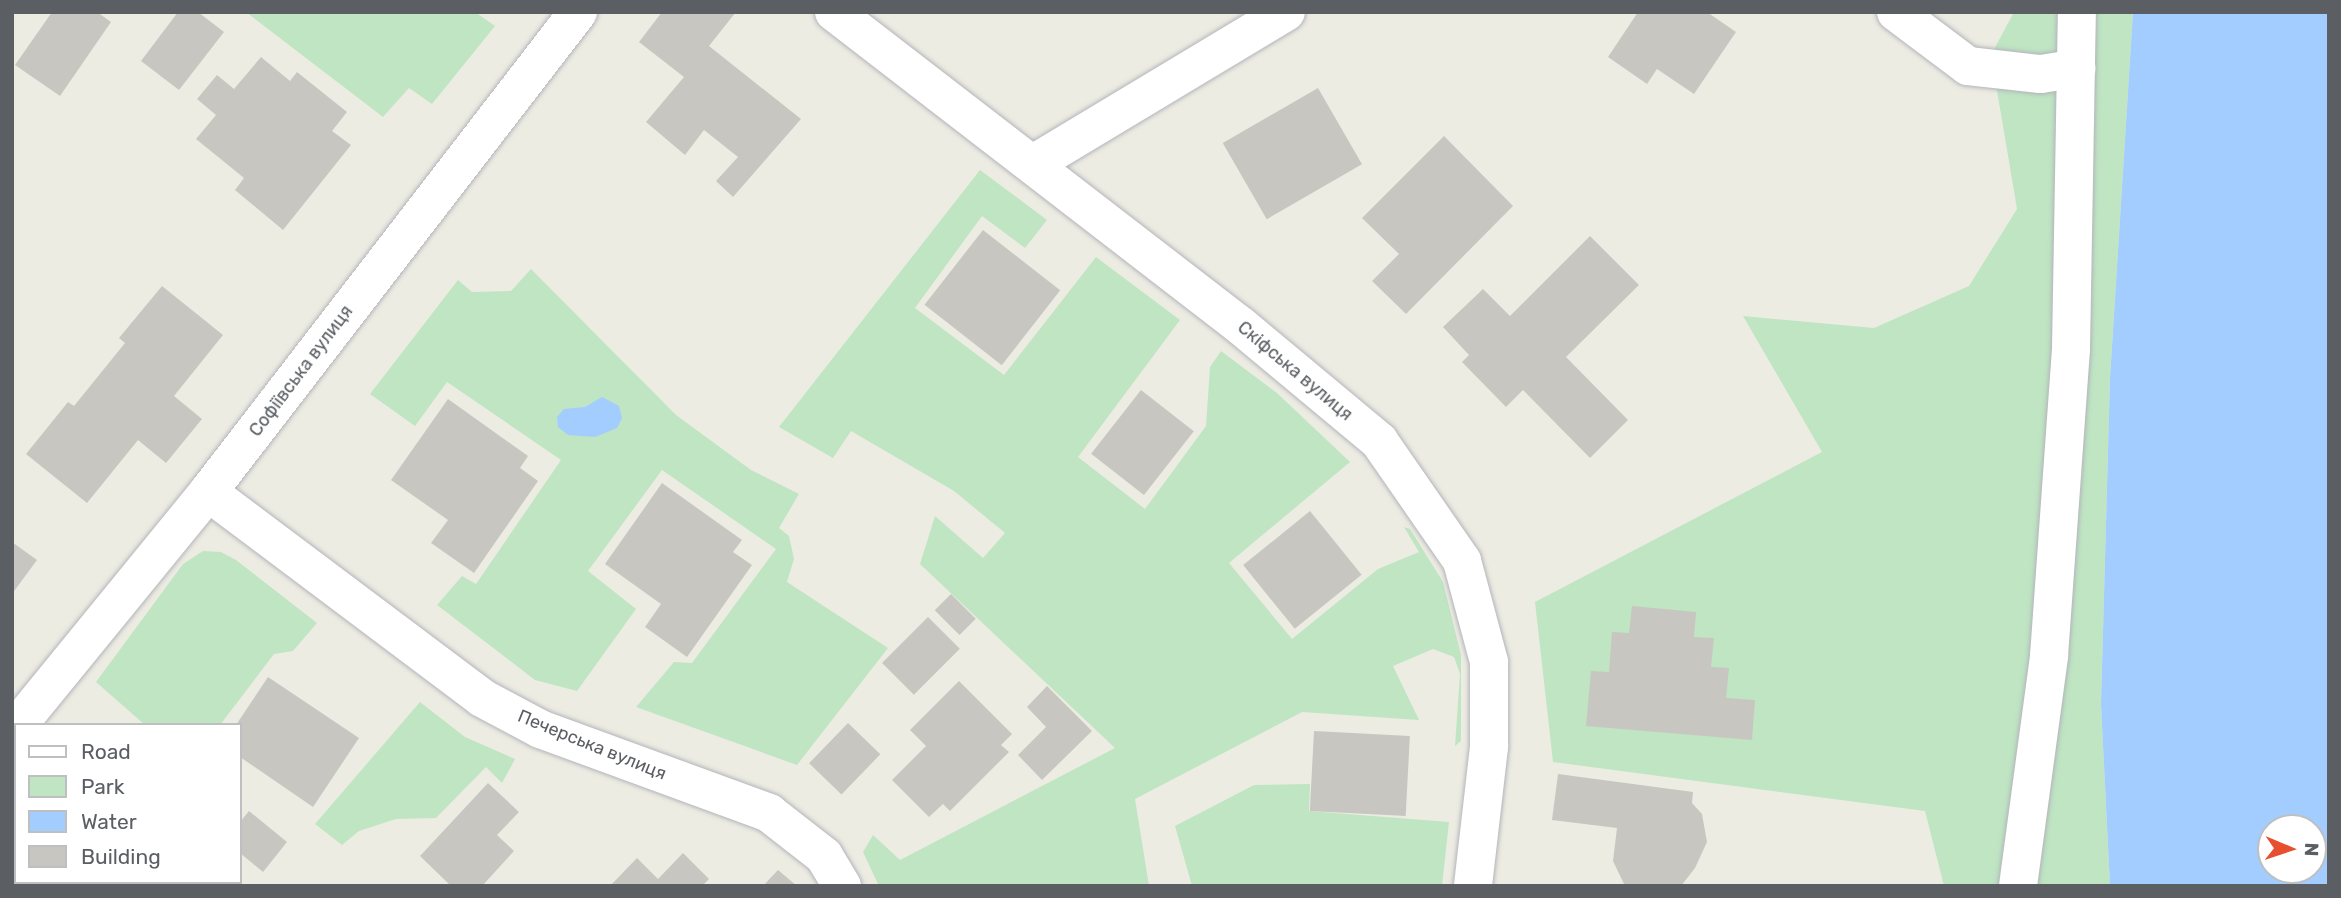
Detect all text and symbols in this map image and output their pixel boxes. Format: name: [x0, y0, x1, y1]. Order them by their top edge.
street label: Софіївська вулиця: [245, 301, 357, 441]
street label: Скіфська вулиця: [1233, 317, 1357, 425]
street label: Печерська вулиця: [515, 705, 669, 785]
legend: [14, 723, 242, 884]
text: Road: [81, 739, 131, 764]
text: Park: [81, 774, 125, 799]
text: Water: [81, 809, 137, 834]
north arrow: [2257, 814, 2327, 884]
text: N: [2300, 842, 2323, 857]
text: Building: [81, 844, 161, 869]

